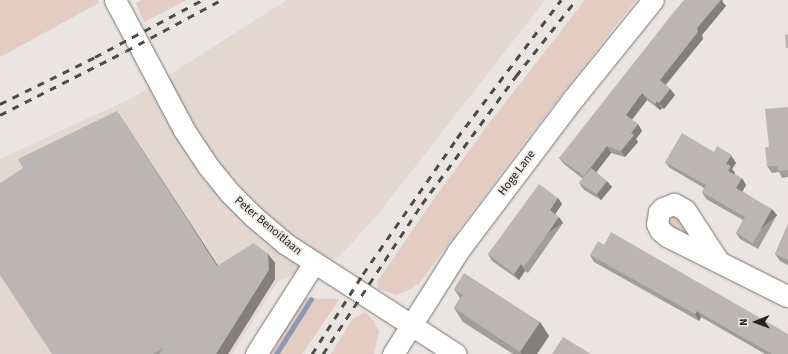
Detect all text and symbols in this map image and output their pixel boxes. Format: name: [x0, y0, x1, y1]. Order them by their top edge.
street label: Hoge Lane: [495, 148, 539, 198]
street label: Peter Benoitlaan: [231, 194, 305, 258]
north arrow: [736, 302, 776, 342]
text: N: [736, 318, 751, 326]

